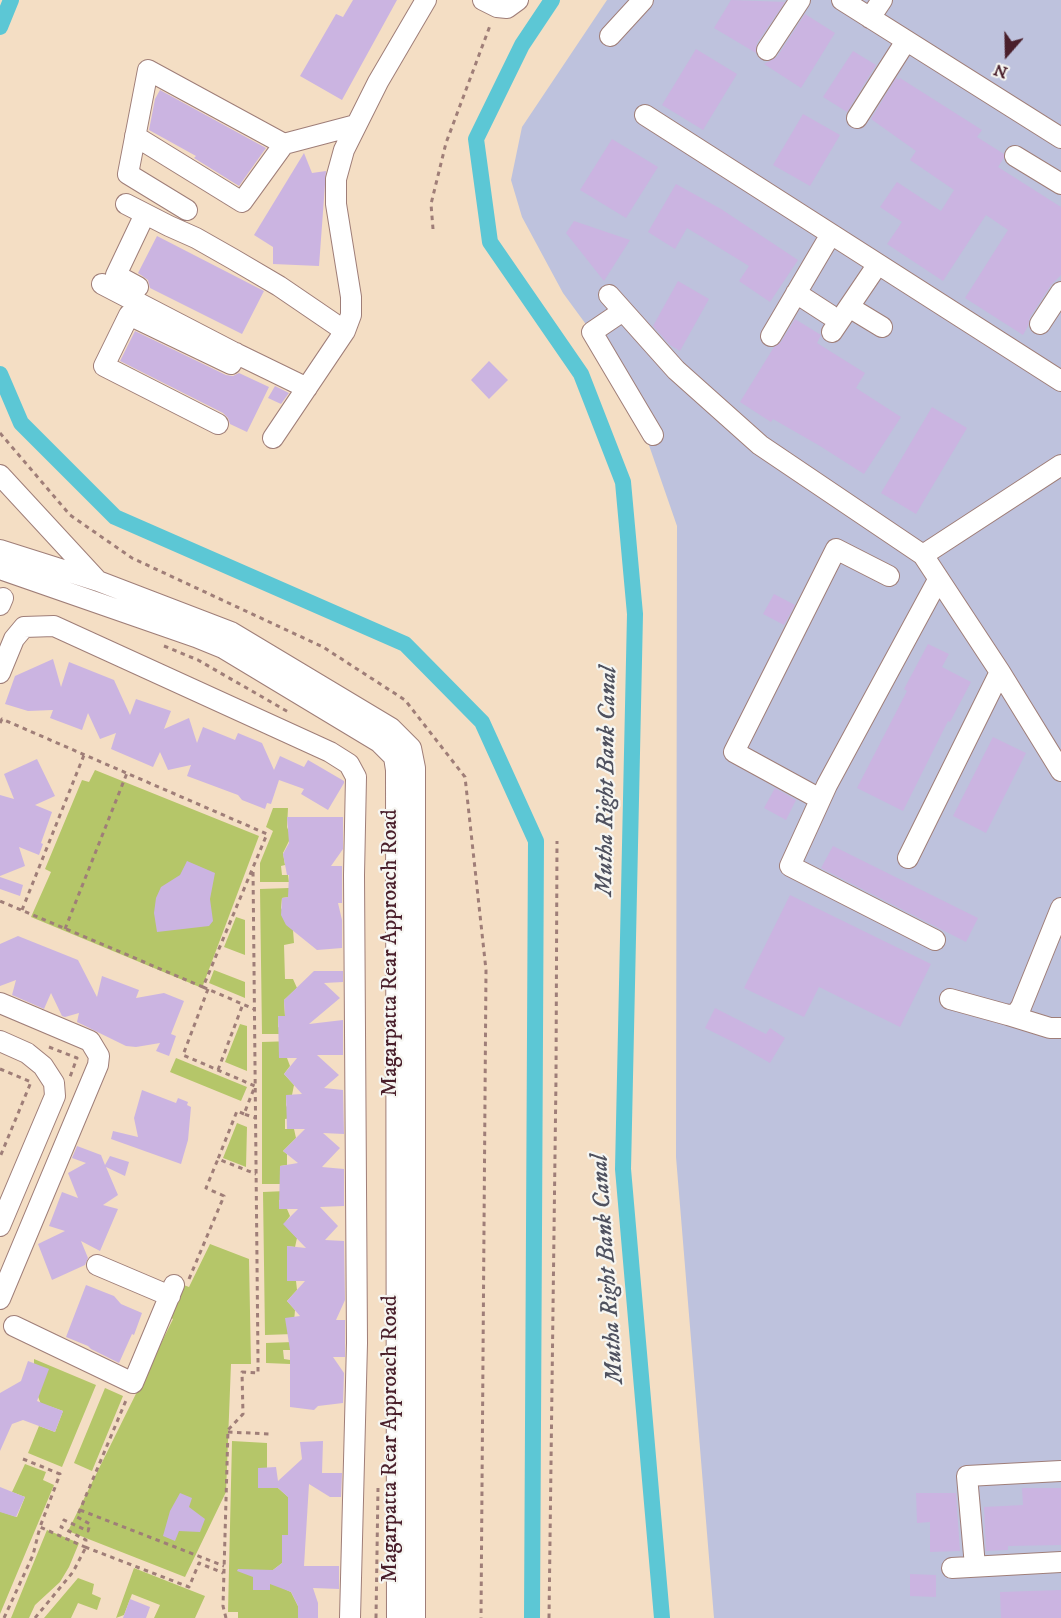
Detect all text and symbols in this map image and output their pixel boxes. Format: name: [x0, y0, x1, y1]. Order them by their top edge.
north arrow: [977, 24, 1037, 84]
text: N: [991, 59, 1010, 83]
water label: Mutha Right Bank Canal: [592, 666, 624, 896]
street label: Magarpatta Rear Approach Road: [378, 809, 404, 1097]
water label: Mutha Right Bank Canal: [587, 1153, 631, 1385]
street label: Magarpatta Rear Approach Road: [378, 1295, 404, 1583]

